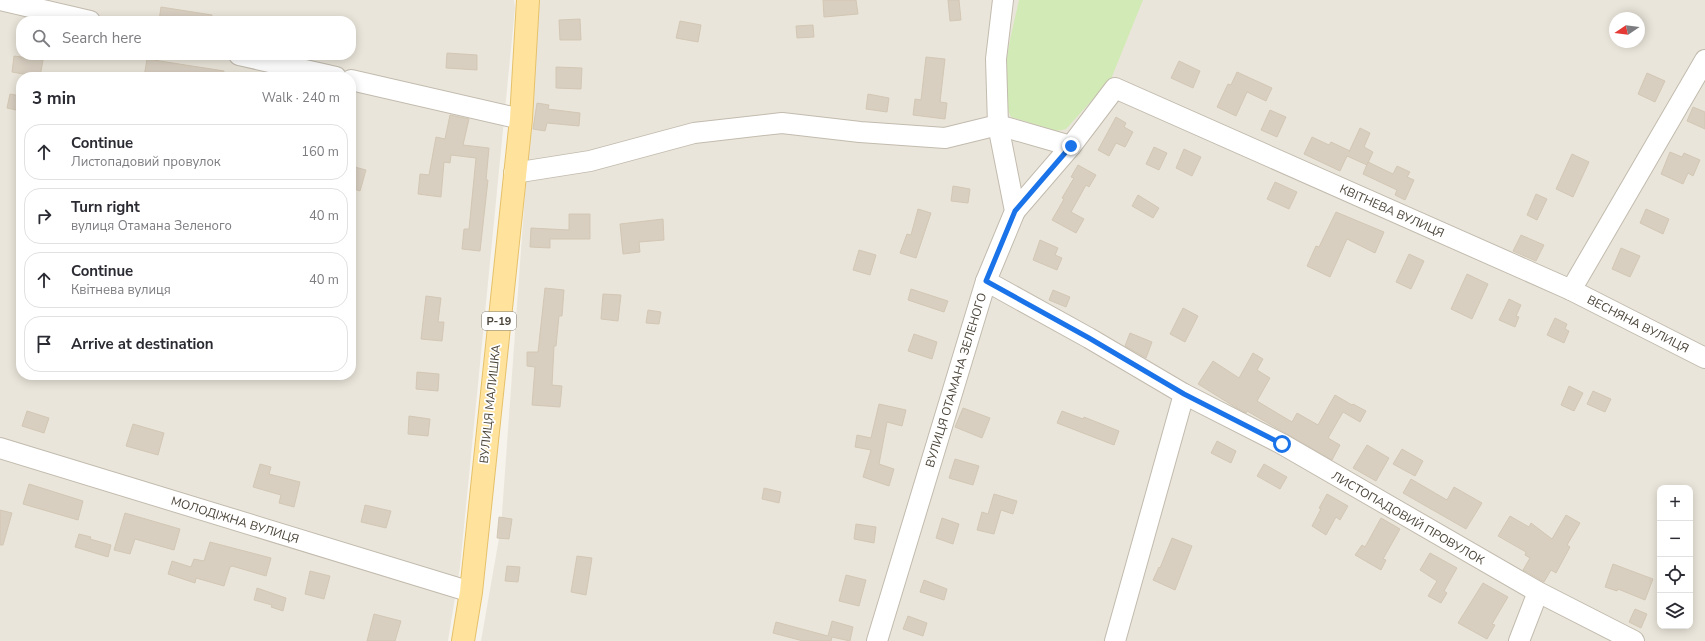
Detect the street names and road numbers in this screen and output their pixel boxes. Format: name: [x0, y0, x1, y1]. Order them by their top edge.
street label: КВІТНЕВА ВУЛИЦЯ: [1337, 181, 1447, 241]
street label: ВУЛИЦЯ ОТАМАНА ЗЕЛЕНОГО: [922, 291, 990, 469]
street label: ВЕСНЯНА ВУЛИЦЯ: [1584, 291, 1692, 357]
road number: Р-19: [482, 312, 516, 330]
street label: ВУЛИЦЯ МАЛИШКА: [476, 343, 504, 464]
street label: ЛИСТОПАДОВИЙ ПРОВУЛОК: [1329, 468, 1488, 569]
street label: МОЛОДІЖНА ВУЛИЦЯ: [169, 493, 301, 547]

